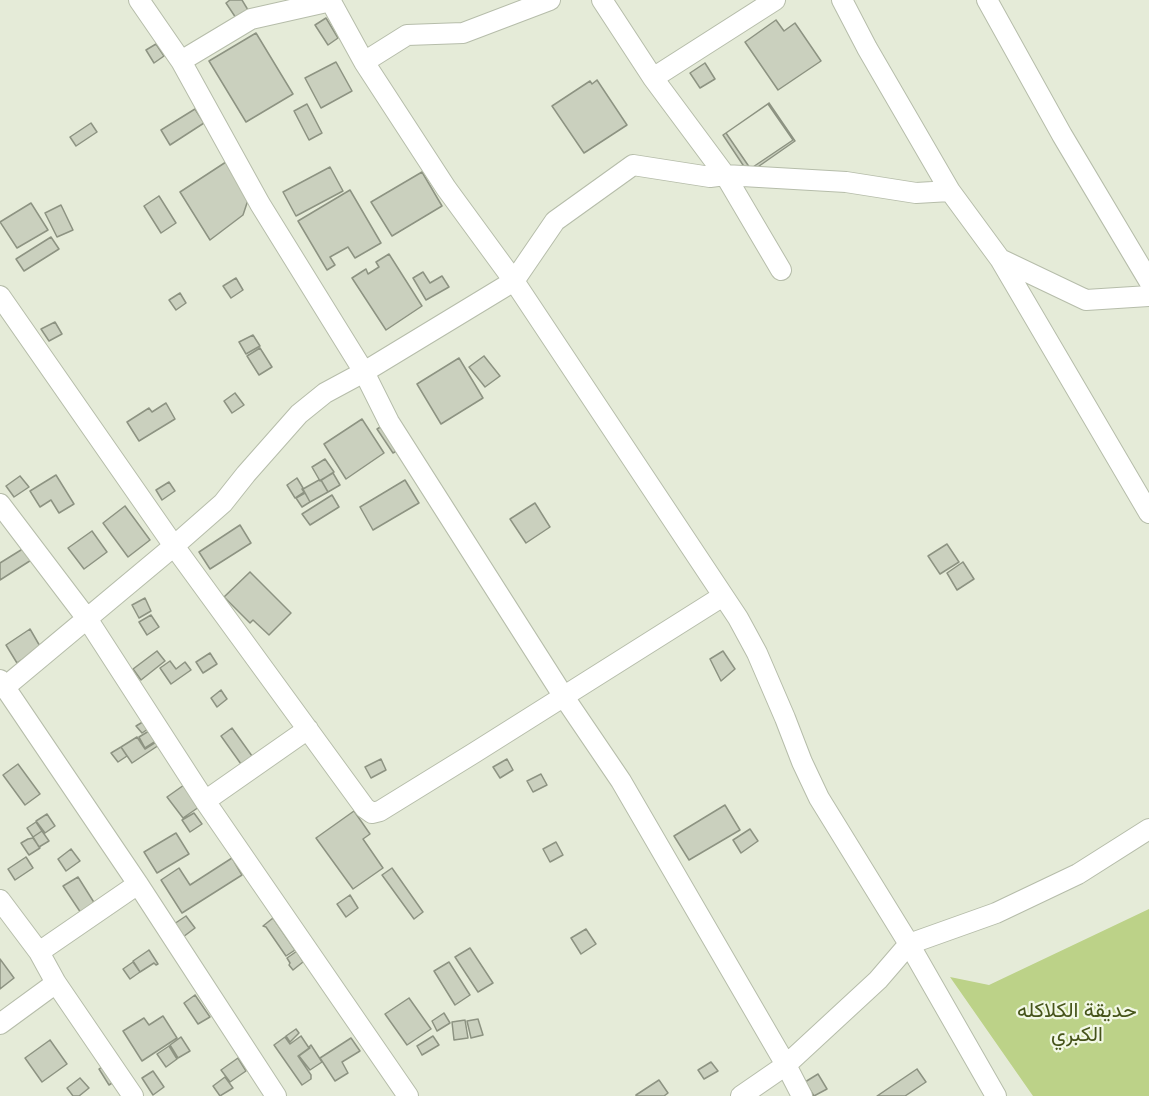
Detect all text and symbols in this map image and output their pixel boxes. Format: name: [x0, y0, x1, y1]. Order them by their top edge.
park label: حديقة الكلاكله الكبري: [1017, 998, 1137, 1048]

